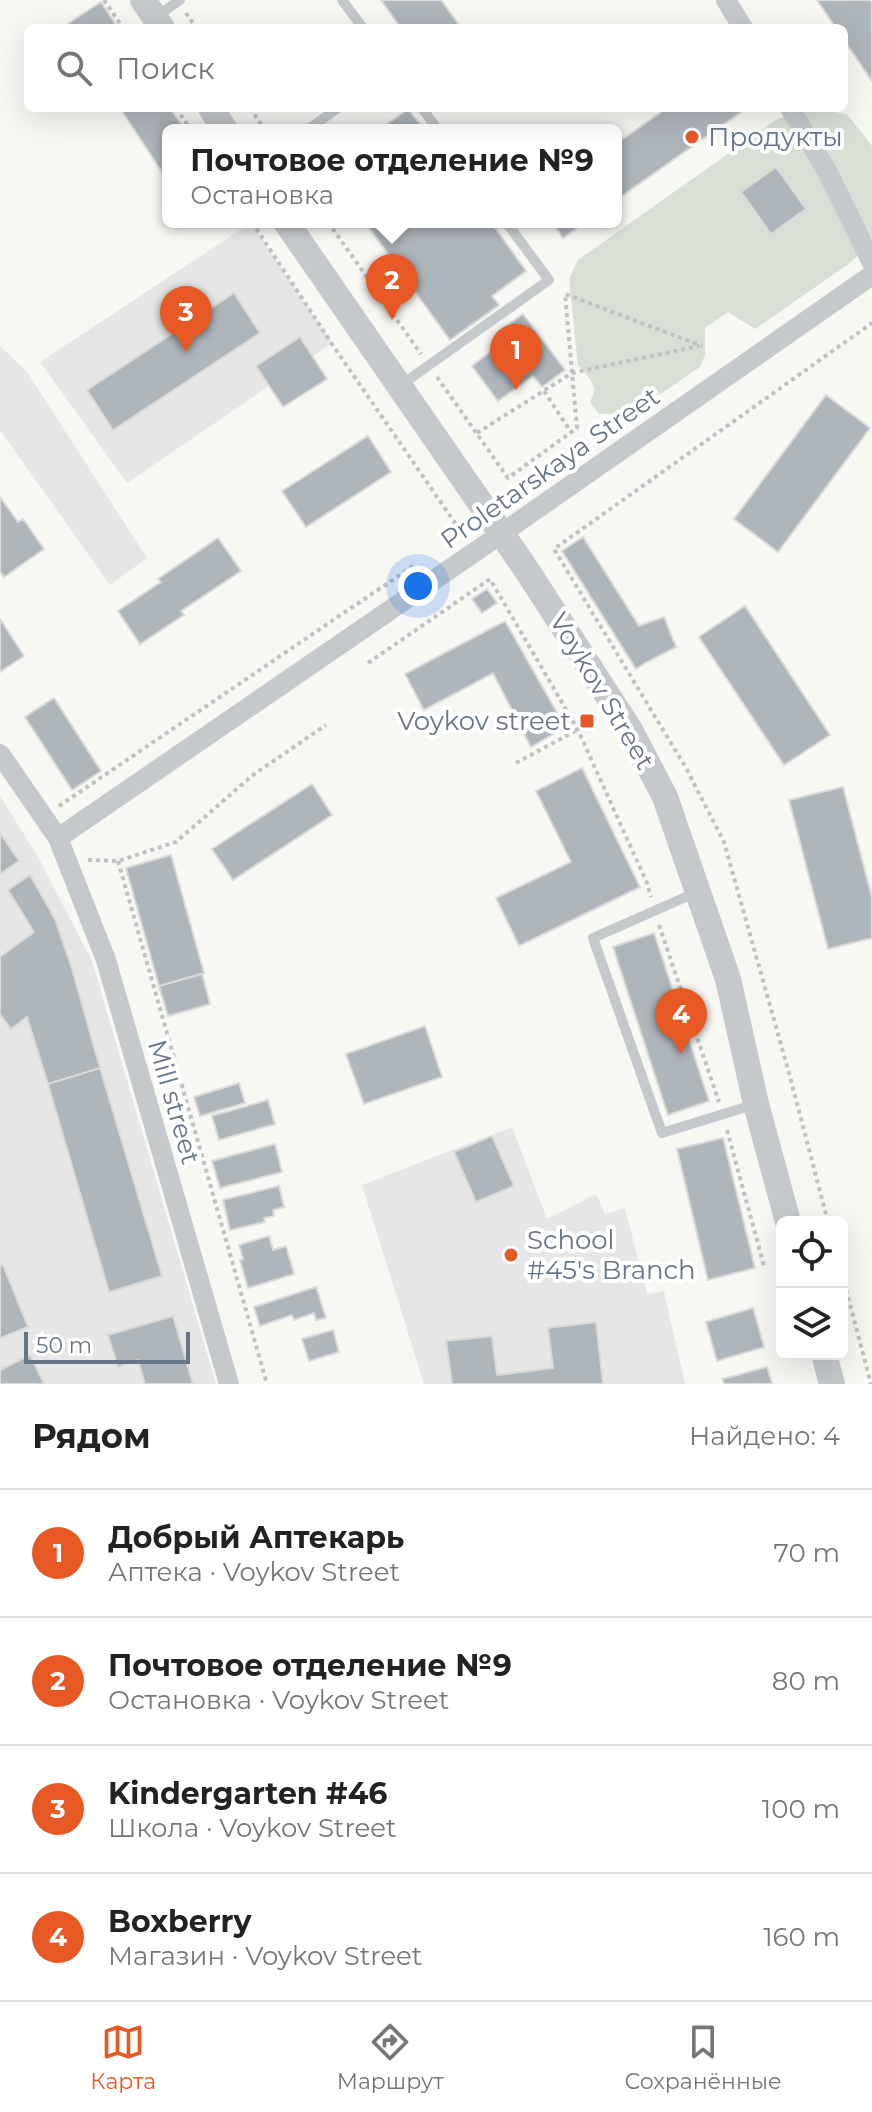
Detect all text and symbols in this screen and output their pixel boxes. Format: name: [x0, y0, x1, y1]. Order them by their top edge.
search box: [24, 24, 848, 112]
icon: search: [52, 46, 96, 90]
text: Поиск: [116, 50, 215, 87]
place label: Продукты: [708, 121, 843, 153]
popup: [162, 124, 622, 228]
marker: Продукты: [683, 128, 701, 146]
text: Почтовое отделение №9: [190, 142, 594, 179]
text: Остановка: [190, 179, 334, 211]
pin: 2: [366, 254, 418, 320]
pin: 3: [160, 286, 212, 352]
pin: 1: [490, 324, 542, 390]
street label: Proletarskaya Street: [434, 380, 666, 556]
your location: [398, 566, 438, 606]
street label: Voykov Street: [543, 607, 661, 775]
place label: Voykov street: [397, 705, 571, 737]
marker: Voykov street: [578, 712, 596, 730]
pin: 4: [655, 988, 707, 1054]
street label: Mill street: [141, 1036, 207, 1168]
map controls: [776, 1216, 848, 1360]
button: locate: [776, 1216, 848, 1288]
place label: School #45's Branch: [527, 1224, 696, 1286]
marker: School #45's Branch: [502, 1246, 520, 1264]
button: layers: [776, 1288, 848, 1360]
scale bar: [24, 1328, 190, 1364]
text: 50 m: [36, 1332, 92, 1359]
text: Рядом: [32, 1415, 151, 1457]
text: Найдено: 4: [689, 1420, 840, 1452]
text: Добрый Аптекарь: [108, 1519, 404, 1556]
text: 1: [53, 1537, 63, 1569]
text: 70 m: [774, 1537, 840, 1569]
text: Аптека · Voykov Street: [108, 1556, 400, 1588]
text: Почтовое отделение №9: [108, 1647, 512, 1684]
text: 2: [50, 1665, 66, 1697]
text: 80 m: [772, 1665, 840, 1697]
text: Остановка · Voykov Street: [108, 1684, 449, 1716]
text: Kindergarten #46: [108, 1775, 387, 1812]
text: 3: [50, 1793, 66, 1825]
text: 100 m: [762, 1793, 840, 1825]
text: Школа · Voykov Street: [108, 1812, 397, 1844]
text: Boxberry: [108, 1903, 251, 1940]
text: 4: [49, 1921, 67, 1953]
text: 160 m: [763, 1921, 840, 1953]
text: Магазин · Voykov Street: [108, 1940, 422, 1972]
tab: Карта: [90, 2020, 156, 2095]
tab: Маршрут: [337, 2020, 444, 2095]
tab: Сохранённые: [624, 2020, 782, 2095]

